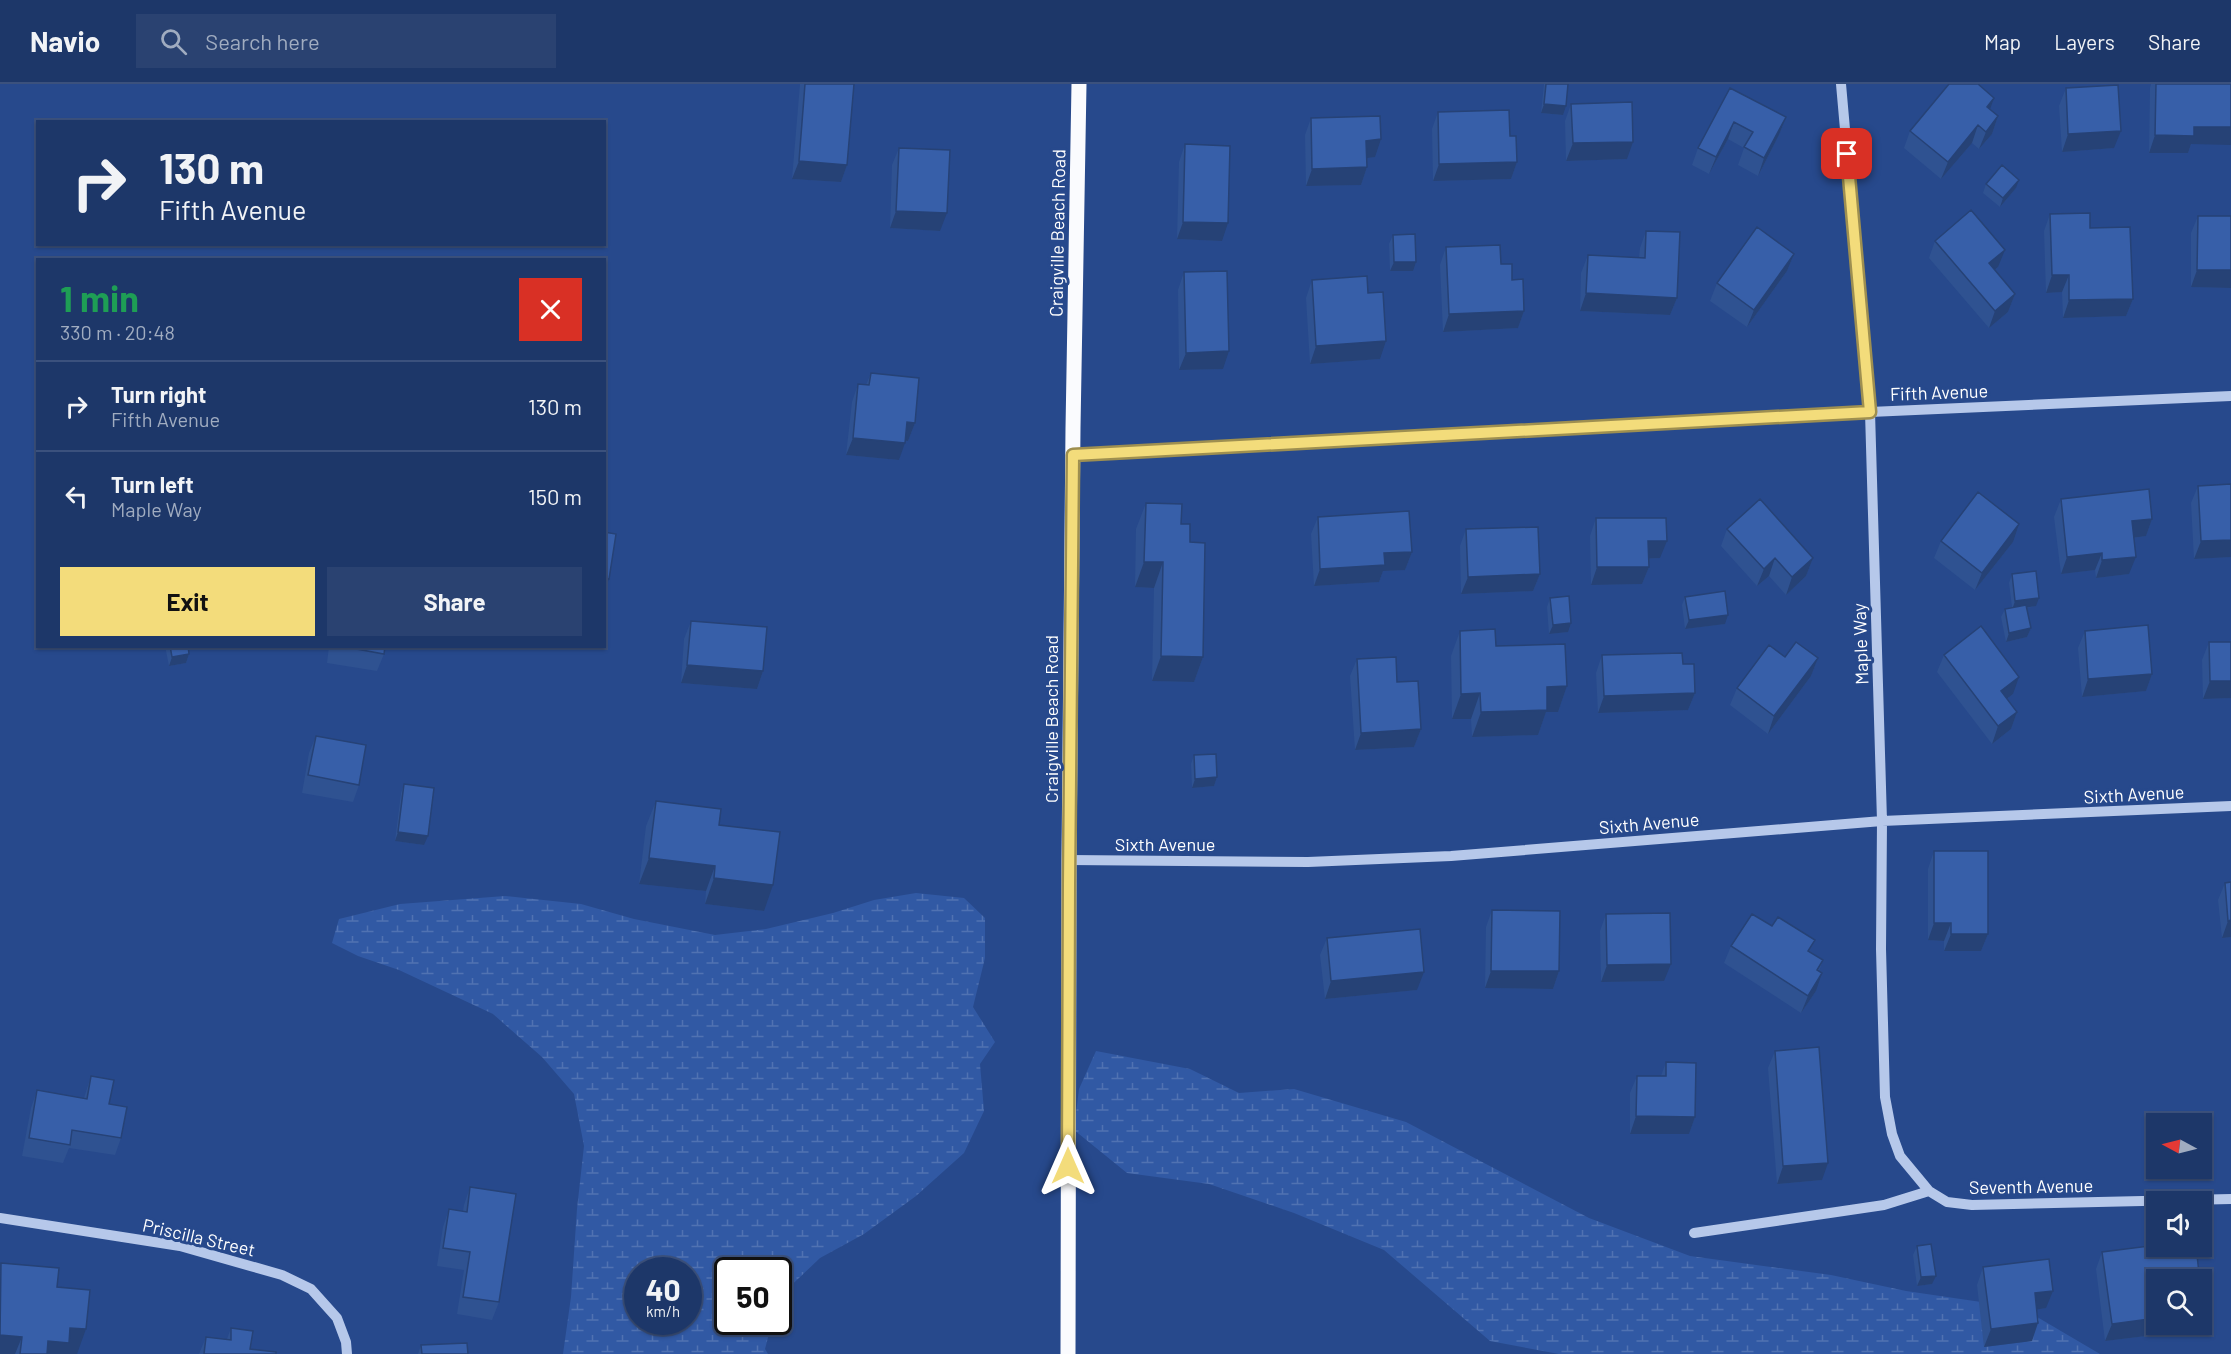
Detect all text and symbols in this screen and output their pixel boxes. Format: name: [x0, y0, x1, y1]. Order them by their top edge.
search box: [136, 14, 556, 68]
text: Navio: [30, 24, 100, 58]
icon: search: [157, 25, 190, 58]
text: Search here: [205, 28, 320, 54]
text: Map: [1984, 29, 2021, 54]
text: Layers: [2054, 29, 2115, 54]
text: Share: [2148, 29, 2201, 54]
pin: [1821, 128, 1872, 179]
icon: arrive: [1830, 137, 1863, 170]
text: 130 m: [159, 142, 264, 192]
icon: right: [60, 144, 138, 222]
street label: Craigville Beach Road: [1045, 149, 1069, 317]
text: Fifth Avenue: [159, 193, 306, 225]
text: 1 min: [60, 276, 139, 319]
button: close: [519, 278, 582, 341]
text: 330 m · 20:48: [60, 320, 175, 344]
street label: Fifth Avenue: [1890, 379, 1988, 405]
text: Turn right: [111, 381, 206, 407]
icon: right: [60, 390, 93, 423]
text: 130 m: [528, 393, 582, 419]
text: Fifth Avenue: [111, 407, 220, 431]
text: Turn left: [111, 471, 194, 497]
icon: left: [60, 480, 93, 513]
text: 150 m: [528, 483, 582, 509]
text: Maple Way: [111, 497, 202, 521]
button: Exit: [60, 567, 315, 636]
button: Share: [327, 567, 582, 636]
street label: Maple Way: [1848, 603, 1872, 685]
street label: Craigville Beach Road: [1040, 635, 1062, 803]
street label: Sixth Avenue: [2083, 780, 2185, 808]
street label: Sixth Avenue: [1598, 808, 1700, 838]
street label: Sixth Avenue: [1115, 833, 1215, 855]
north arrow: [2146, 1113, 2212, 1179]
map controls: [2146, 1113, 2212, 1335]
position arrow: [1036, 1134, 1100, 1198]
street label: Seventh Avenue: [1969, 1174, 2093, 1198]
button: sound: [2146, 1191, 2212, 1257]
street label: Priscilla Street: [141, 1213, 257, 1261]
speed limit sign: 50: [714, 1257, 792, 1335]
button: search: [2146, 1269, 2212, 1335]
text: 40: [645, 1271, 681, 1307]
text: km/h: [646, 1302, 680, 1320]

